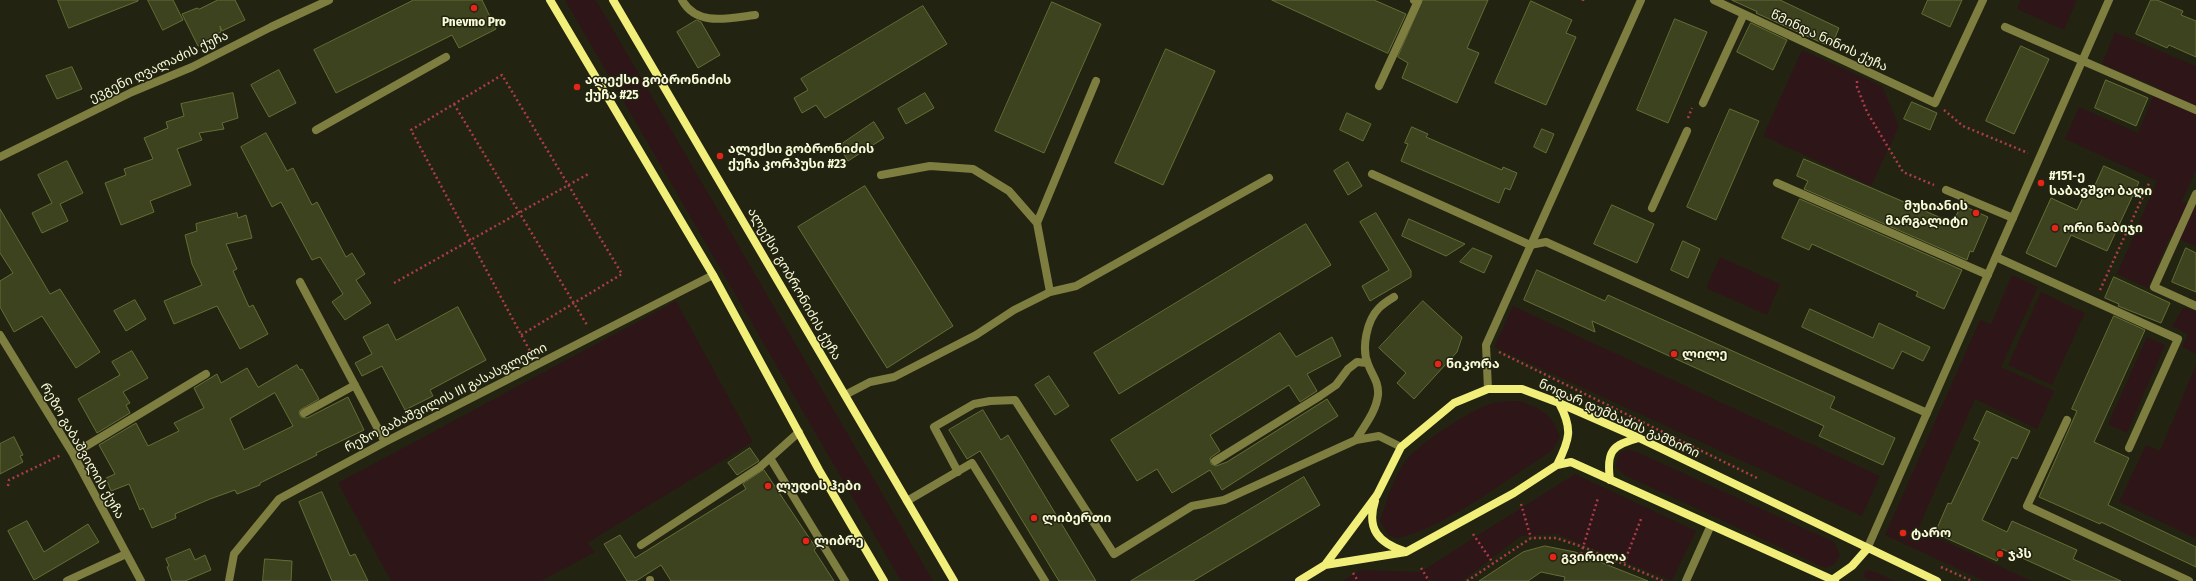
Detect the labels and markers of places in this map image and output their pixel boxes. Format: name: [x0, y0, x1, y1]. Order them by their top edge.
marker: Pnevmo Pro: [469, 3, 479, 13]
place label: Pnevmo Pro: [442, 14, 506, 30]
place label: ალექსი გობრონიძის ქუჩა #25: [585, 72, 731, 103]
marker: ალექსი გობრონიძის ქუჩა #25: [572, 82, 582, 92]
place label: ალექსი გობრონიძის ქუჩა კორპუსი #23: [728, 141, 874, 172]
marker: ალექსი გობრონიძის ქუჩა კორპუსი #23: [715, 151, 725, 161]
place label: #151-ე საბავშვო ბაღი: [2049, 168, 2152, 199]
marker: #151-ე საბავშვო ბაღი: [2036, 178, 2046, 188]
place label: მუხიანის მარგალიტი: [1885, 198, 1968, 229]
marker: მუხიანის მარგალიტი: [1971, 208, 1981, 218]
place label: ორი ნაბიჯი: [2063, 220, 2143, 236]
marker: ორი ნაბიჯი: [2050, 223, 2060, 233]
place label: ლილე: [1682, 346, 1727, 362]
marker: ლილე: [1669, 349, 1679, 359]
place label: ნიკორა: [1446, 356, 1500, 372]
marker: ნიკორა: [1433, 359, 1443, 369]
place label: ლუდის ჰები: [776, 478, 861, 494]
marker: ლუდის ჰები: [763, 481, 773, 491]
place label: ლიბერთი: [1042, 510, 1111, 526]
marker: ლიბერთი: [1029, 513, 1039, 523]
place label: ტარო: [1911, 525, 1951, 541]
marker: ტარო: [1898, 528, 1908, 538]
place label: ლიბრე: [814, 533, 864, 549]
marker: ლიბრე: [801, 536, 811, 546]
place label: ჯპს: [2008, 546, 2032, 562]
place label: გვირილა: [1561, 549, 1626, 565]
marker: ჯპს: [1995, 549, 2005, 559]
marker: გვირილა: [1548, 552, 1558, 562]

